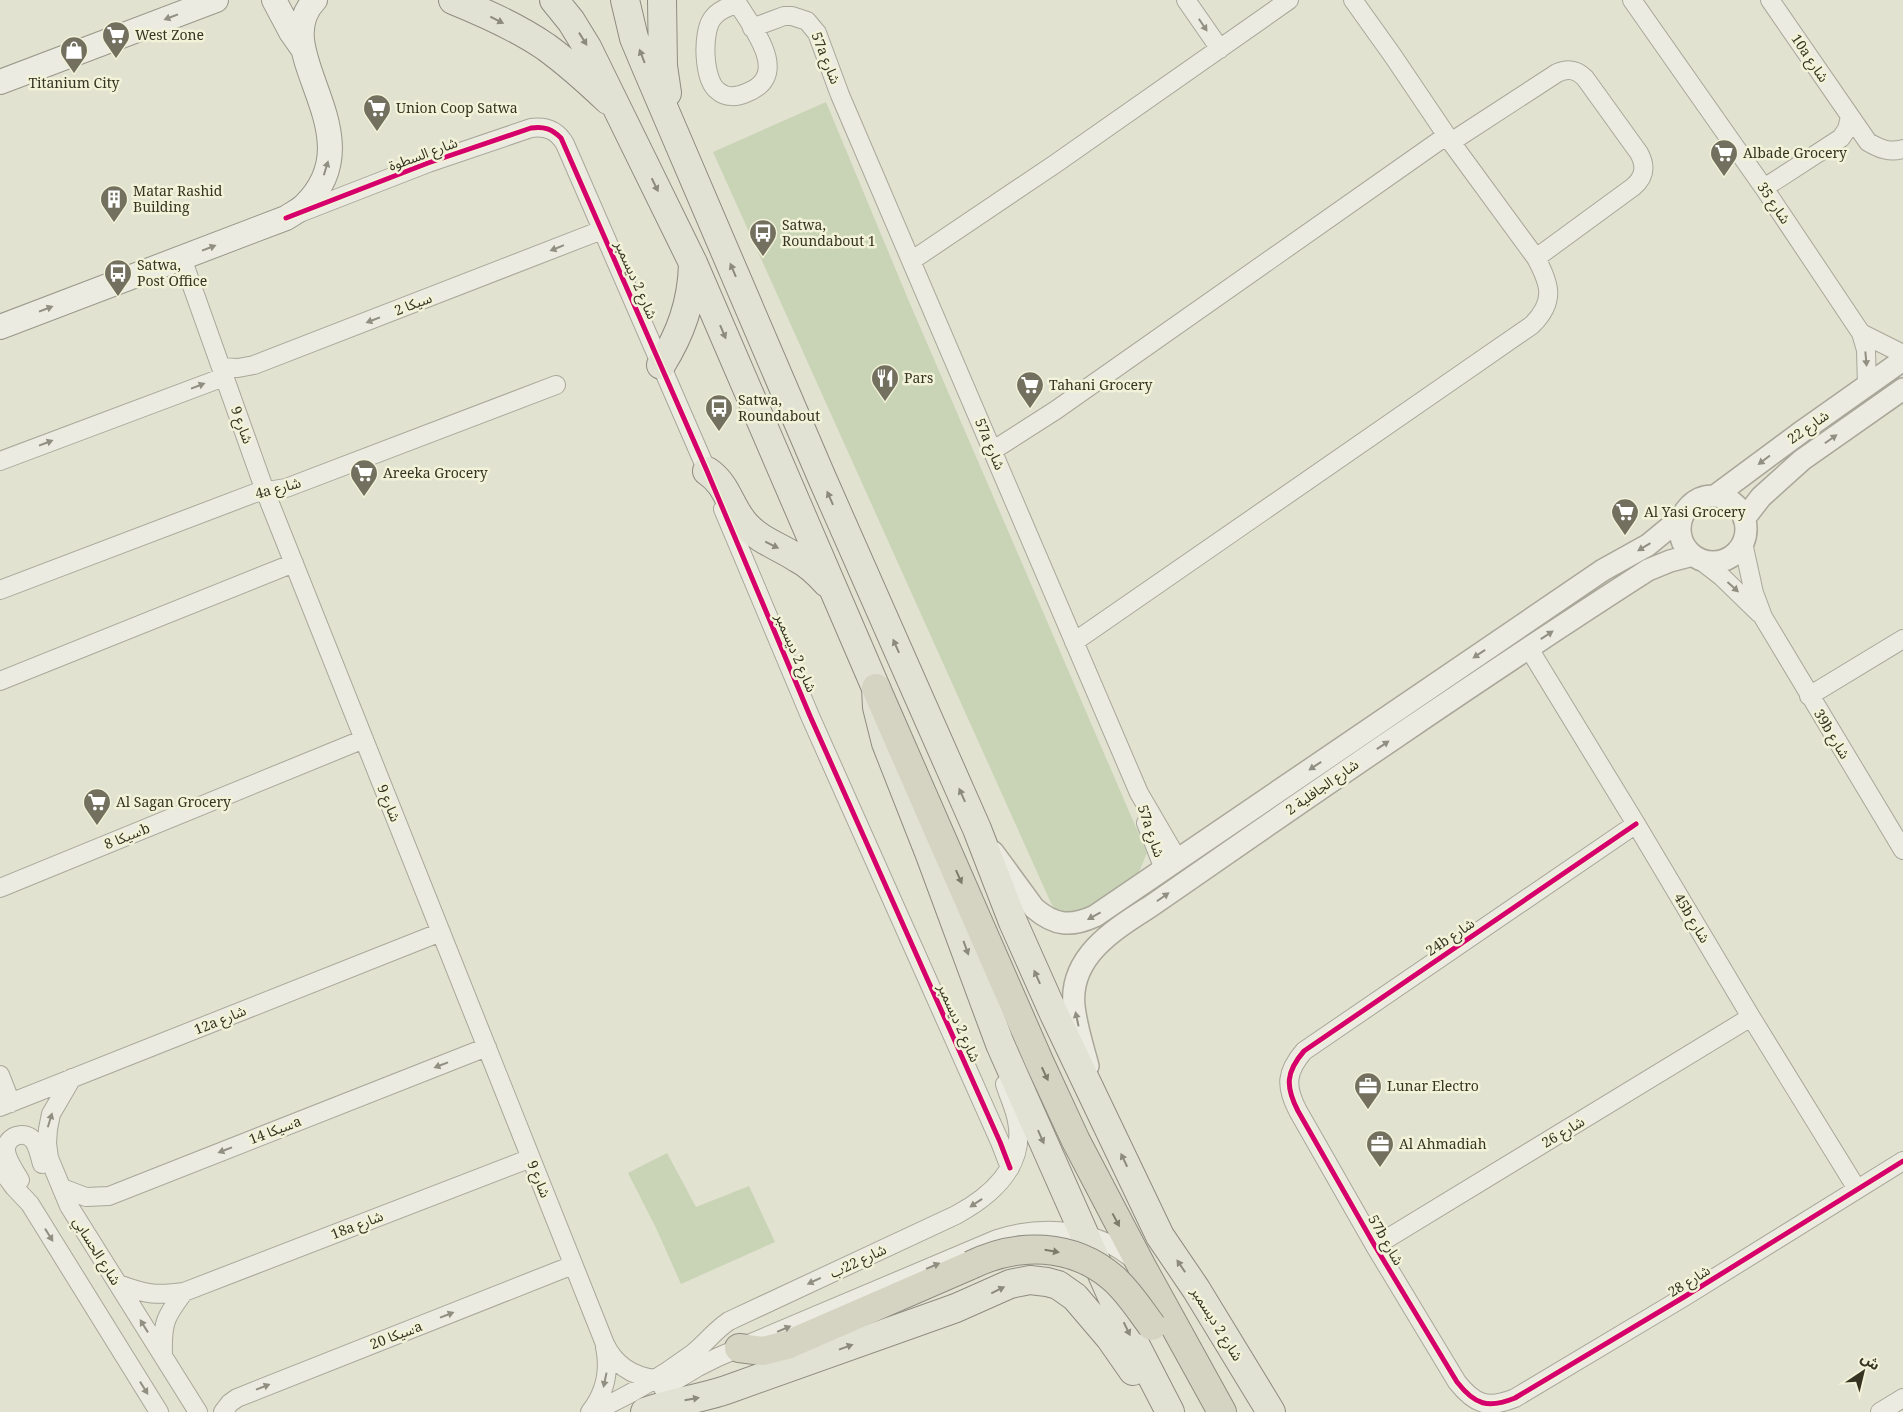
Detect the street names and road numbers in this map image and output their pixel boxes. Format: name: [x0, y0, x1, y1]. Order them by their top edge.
street label: 57a شارع: [806, 29, 845, 87]
street label: 10a شارع: [1786, 30, 1834, 87]
street label: شارع السطوة: [386, 132, 461, 177]
street label: شارع 35: [1752, 178, 1795, 228]
street label: شارع 2 ديسمبر: [609, 237, 662, 323]
street label: سيكا 2: [391, 288, 434, 319]
street label: شارع 9: [225, 403, 258, 447]
street label: شارع 22: [1783, 405, 1833, 449]
street label: 57a شارع: [969, 415, 1010, 473]
street label: 4a شارع: [253, 472, 303, 505]
street label: شارع 2 ديسمبر: [769, 610, 822, 696]
street label: 39b شارع: [1808, 705, 1855, 763]
street label: شارع الجافلية 2: [1282, 754, 1363, 820]
street label: شارع 9: [372, 781, 406, 825]
street label: 57a شارع: [1132, 802, 1169, 860]
street label: سيكا 8b: [101, 818, 152, 853]
street label: 45b شارع: [1668, 889, 1715, 947]
street label: 24b شارع: [1422, 913, 1479, 962]
street label: شارع 2 ديسمبر: [932, 980, 985, 1066]
street label: 12a شارع: [191, 1001, 249, 1040]
street label: سيكا 14a: [246, 1111, 304, 1148]
street label: شارع 26: [1538, 1111, 1589, 1153]
street label: شارع 9: [522, 1157, 556, 1201]
street label: 18a شارع: [328, 1206, 386, 1245]
street label: 57b شارع: [1363, 1211, 1408, 1269]
street label: شارع الحسابي: [67, 1213, 126, 1290]
street label: شارع 22ب: [826, 1239, 890, 1284]
street label: شارع 28: [1664, 1260, 1715, 1303]
street label: شارع 2 ديسمبر: [1185, 1282, 1248, 1365]
street label: سيكا 20a: [367, 1316, 425, 1353]

